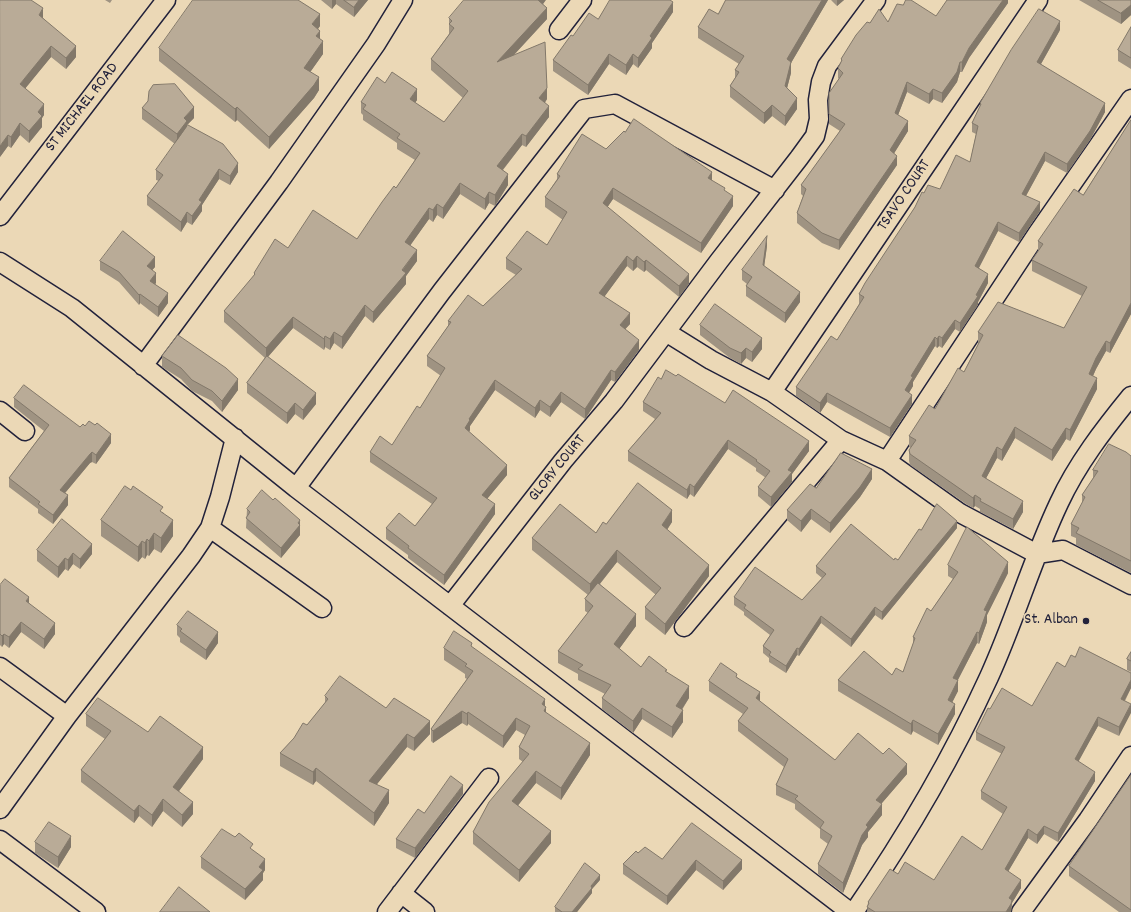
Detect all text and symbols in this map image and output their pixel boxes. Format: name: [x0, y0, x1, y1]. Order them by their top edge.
street label: ST MICHAEL ROAD: [42, 60, 124, 156]
street label: TSAVO COURT: [874, 157, 936, 235]
street label: GLORY COURT: [525, 432, 591, 506]
place label: St. Alban: [1024, 611, 1078, 631]
marker: St. Alban: [1081, 616, 1091, 626]

